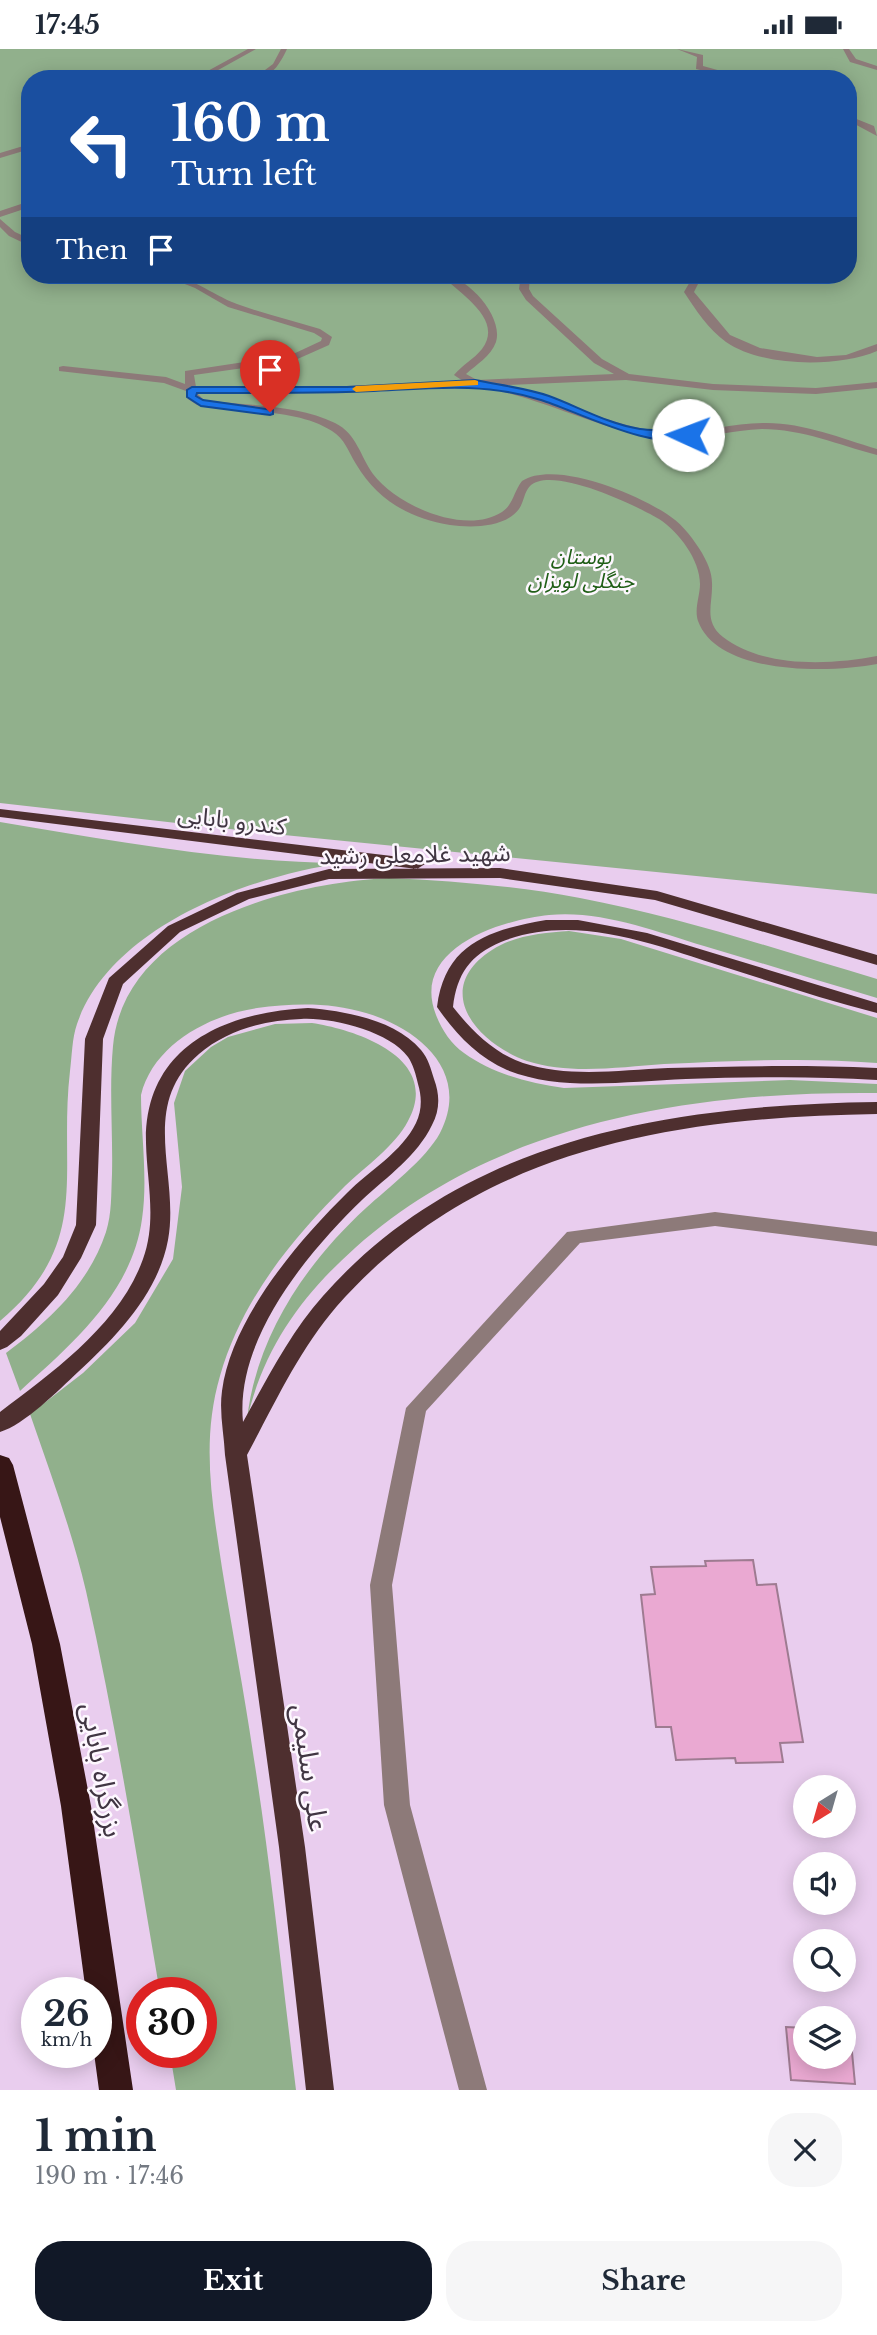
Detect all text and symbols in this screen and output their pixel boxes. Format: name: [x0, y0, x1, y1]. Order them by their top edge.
text: 17:45: [35, 9, 100, 41]
text: 160 m: [171, 93, 330, 154]
icon: left: [56, 98, 147, 189]
text: Turn left: [171, 154, 317, 194]
icon: arrive: [142, 231, 180, 269]
text: Then: [56, 234, 128, 266]
pin: [240, 340, 300, 412]
icon: arrive: [251, 351, 289, 389]
position arrow: [651, 398, 725, 472]
park label: بوستان جنگلی لویزان: [528, 544, 635, 594]
street label: کندرو بابایی: [176, 799, 289, 841]
street label: شهید غلامعلی رشید: [319, 838, 511, 870]
street label: بزرگراه بابایی: [73, 1700, 131, 1840]
street label: علی سلیمی: [284, 1702, 336, 1834]
north arrow: [793, 1775, 856, 1837]
map controls: [793, 1775, 856, 2069]
button: sound: [793, 1852, 856, 1915]
button: search: [793, 1929, 856, 1992]
speed limit sign: 30: [126, 1977, 217, 2068]
text: 26: [43, 1992, 90, 2035]
button: layers: [793, 2006, 856, 2069]
text: km/h: [41, 2029, 92, 2051]
text: 1 min: [35, 2110, 157, 2162]
button: close: [768, 2113, 842, 2187]
text: 190 m · 17:46: [35, 2162, 184, 2190]
button: Exit: [35, 2241, 432, 2321]
button: Share: [446, 2241, 842, 2321]

